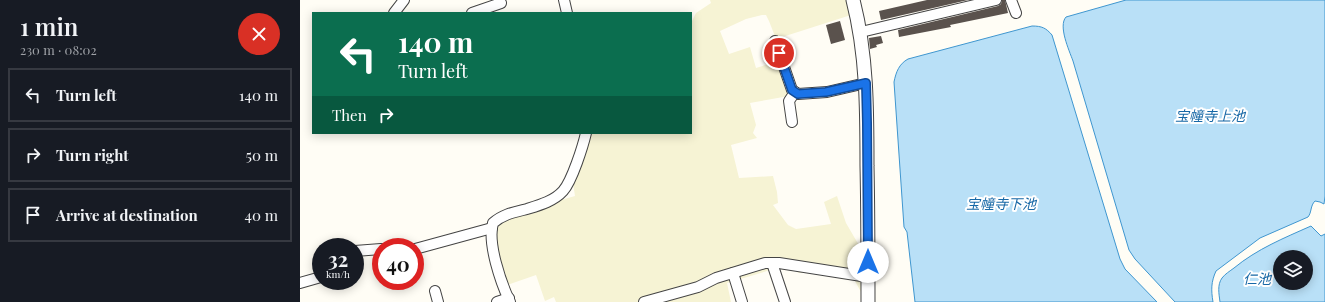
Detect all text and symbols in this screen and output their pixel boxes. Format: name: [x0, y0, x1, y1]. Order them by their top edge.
text: 1 min: [20, 10, 78, 42]
button: close: [238, 13, 280, 55]
text: 140 m: [398, 23, 473, 60]
icon: left: [332, 28, 384, 80]
pin: [762, 36, 796, 70]
text: 230 m · 08:02: [20, 41, 97, 58]
icon: arrive: [768, 42, 790, 64]
text: Turn left: [398, 59, 468, 83]
icon: left: [22, 84, 44, 106]
text: Turn left: [56, 85, 117, 105]
text: 140 m: [239, 85, 278, 105]
icon: right: [375, 104, 397, 126]
text: Then: [332, 105, 367, 125]
water label: 宝幢寺上池: [1175, 106, 1247, 125]
icon: right: [22, 144, 44, 166]
text: Turn right: [56, 145, 129, 165]
text: 50 m: [246, 145, 278, 165]
water label: 宝幢寺下池: [966, 194, 1038, 213]
icon: arrive: [22, 204, 44, 226]
text: Arrive at destination: [56, 205, 198, 225]
text: 40 m: [245, 205, 278, 225]
speed limit sign: 40: [372, 238, 424, 290]
position arrow: [847, 241, 889, 283]
text: 32: [328, 245, 348, 272]
map controls: [1273, 250, 1313, 290]
button: layers: [1273, 250, 1313, 290]
text: km/h: [326, 267, 350, 281]
water label: 仁池: [1243, 269, 1273, 288]

